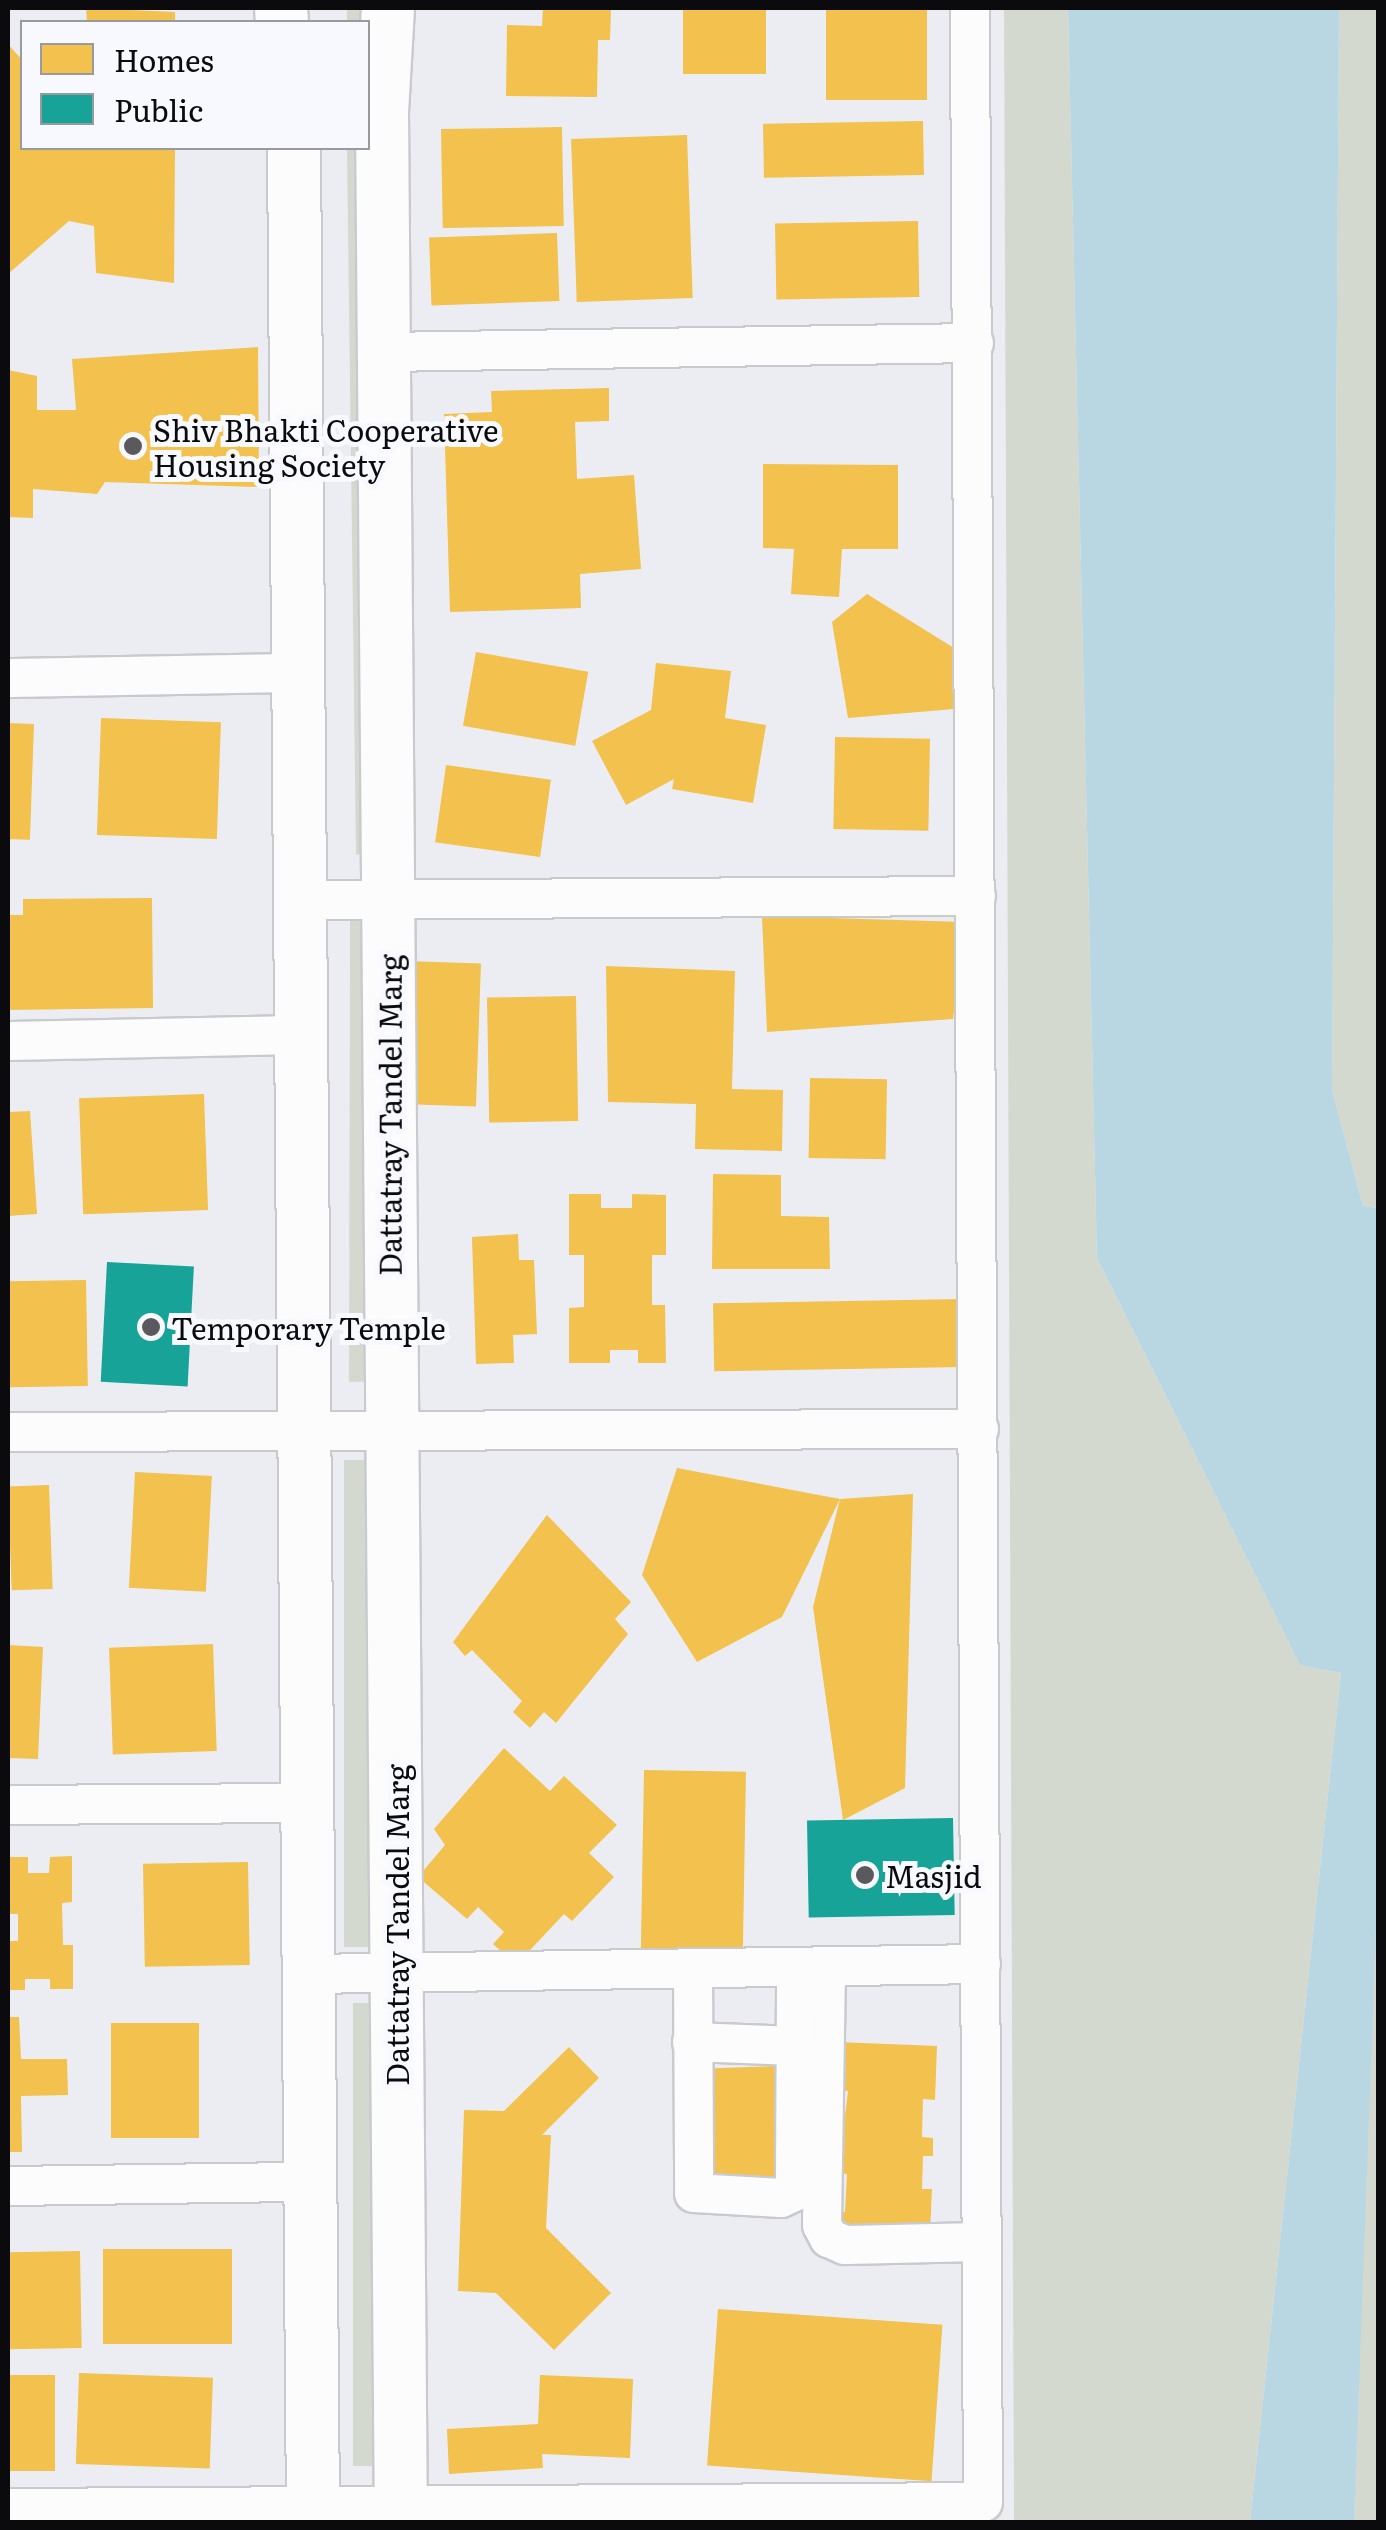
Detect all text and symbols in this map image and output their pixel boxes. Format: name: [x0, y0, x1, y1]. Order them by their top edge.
legend: [20, 20, 370, 150]
text: Homes: [114, 37, 214, 81]
text: Public: [114, 87, 203, 131]
place label: Shiv Bhakti Cooperative Housing Society: [153, 411, 499, 482]
marker: Shiv Bhakti Cooperative Housing Society: [122, 435, 144, 457]
street label: Dattatray Tandel Marg: [371, 954, 407, 1276]
place label: Temporary Temple: [171, 1309, 446, 1345]
marker: Temporary Temple: [140, 1316, 162, 1338]
street label: Dattatray Tandel Marg: [378, 1764, 414, 2086]
place label: Masjid: [885, 1857, 982, 1893]
marker: Masjid: [854, 1864, 876, 1886]

